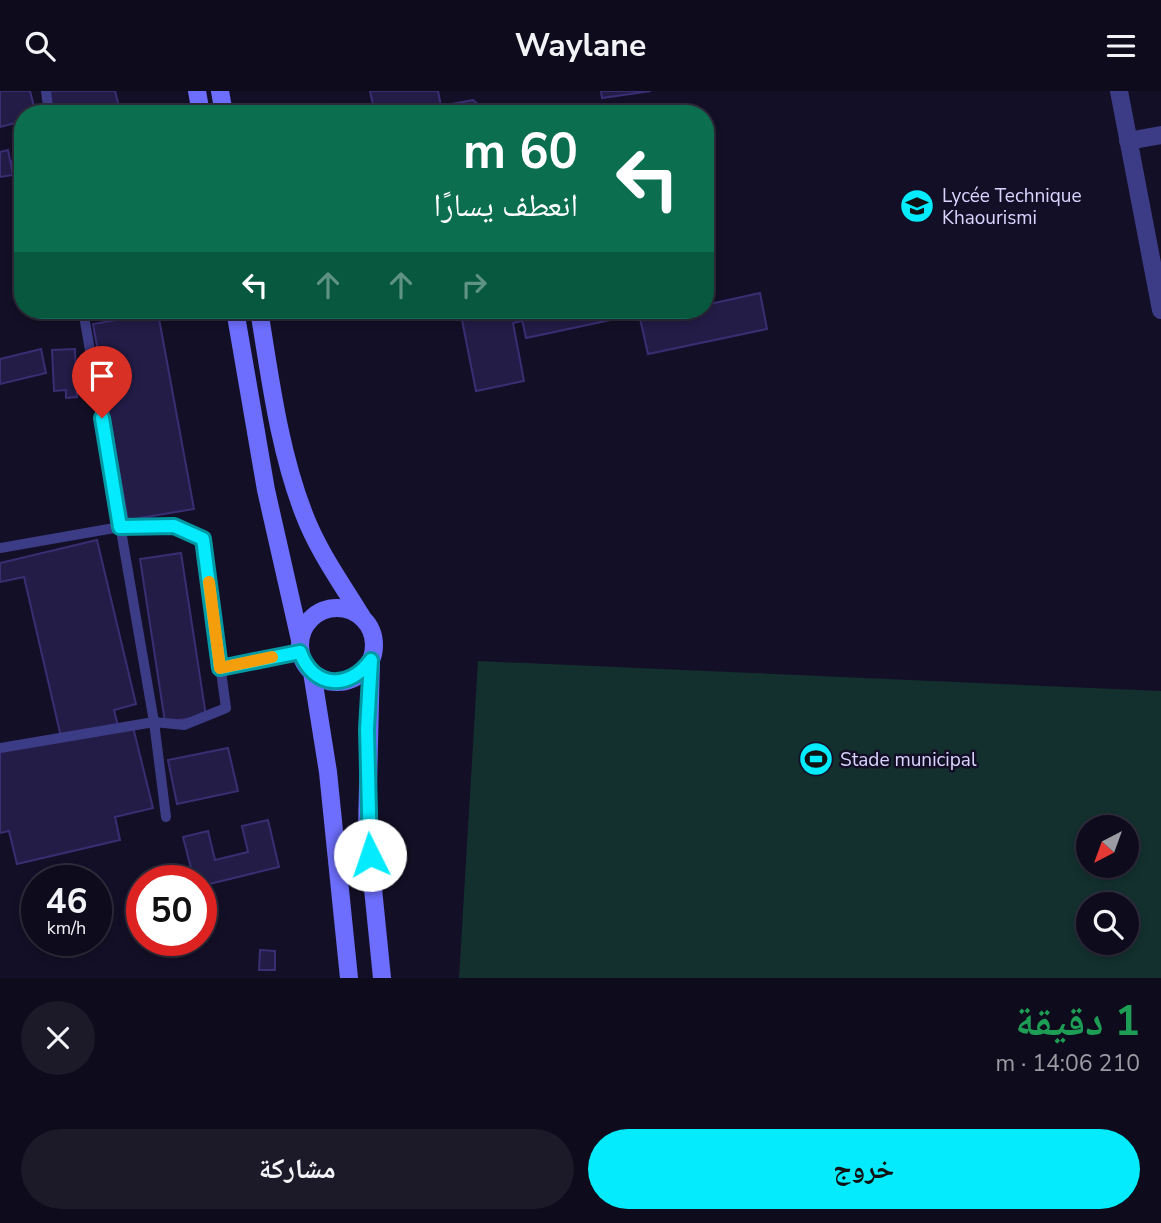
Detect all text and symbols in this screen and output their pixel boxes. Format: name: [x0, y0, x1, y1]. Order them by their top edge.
text: Waylane: [515, 24, 646, 67]
icon: search: [21, 27, 59, 65]
icon: menu: [1102, 27, 1140, 65]
text: 60 m: [463, 118, 578, 185]
icon: left: [602, 133, 693, 224]
place label: Lycée Technique Khaourismi: [942, 183, 1082, 231]
text: انعطف يسارًا: [434, 184, 578, 227]
school or university icon: Lycée Technique Khaourismi: [898, 187, 936, 225]
icon: left: [236, 266, 274, 304]
icon: ahead: [309, 266, 347, 304]
icon: ahead: [382, 266, 420, 304]
icon: right: [455, 266, 493, 304]
pin: [72, 346, 132, 418]
icon: arrive: [83, 357, 121, 395]
sports icon: Stade municipal: [797, 740, 835, 778]
place label: Stade municipal: [840, 747, 977, 773]
north arrow: [1076, 815, 1139, 879]
map controls: [1076, 815, 1139, 955]
position arrow: [333, 818, 407, 892]
speed limit sign: 50: [126, 865, 217, 956]
text: 46: [45, 878, 88, 925]
button: search: [1076, 892, 1139, 955]
text: km/h: [47, 916, 86, 940]
text: 1 دقيقة: [1015, 993, 1140, 1050]
button: close: [21, 1001, 95, 1075]
text: 210 m · 14:06: [995, 1048, 1140, 1079]
button: مشاركة: [21, 1129, 574, 1209]
button: خروج: [588, 1129, 1140, 1209]

